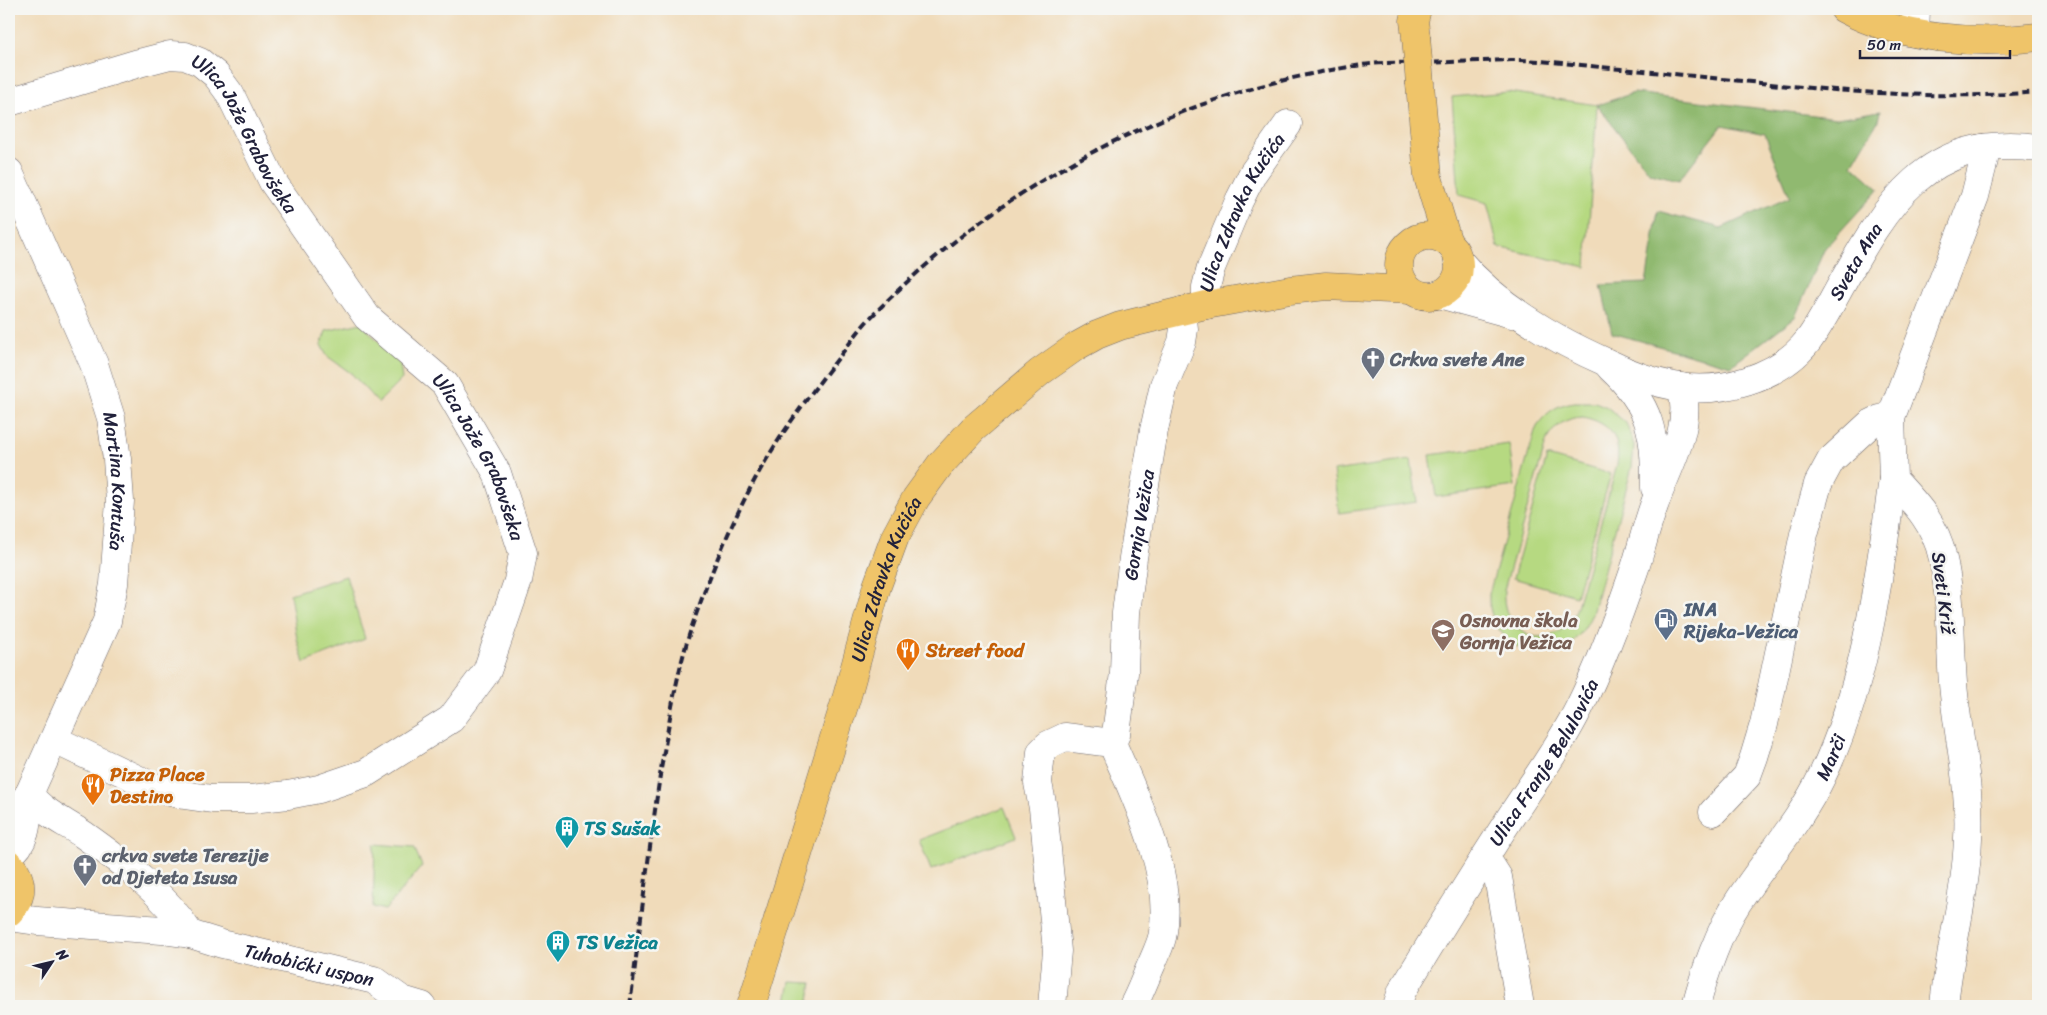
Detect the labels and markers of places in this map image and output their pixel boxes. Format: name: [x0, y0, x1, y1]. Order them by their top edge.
place label: Crkva svete Ane: [1389, 343, 1525, 376]
church icon: Crkva svete Ane: [1360, 346, 1386, 380]
place label: INA Rijeka-Vežica: [1683, 593, 1798, 648]
place label: Osnovna škola Gornja Vežica: [1459, 604, 1578, 659]
fuel station icon: INA Rijeka-Vežica: [1653, 607, 1679, 641]
school or university icon: Osnovna škola Gornja Vežica: [1430, 618, 1456, 652]
place label: Street food: [925, 634, 1026, 667]
restaurant icon: Street food: [895, 637, 921, 671]
place label: Pizza Place Destino: [110, 758, 205, 813]
restaurant icon: Pizza Place Destino: [80, 772, 106, 806]
place label: TS Sušak: [584, 812, 661, 845]
building icon: TS Sušak: [554, 815, 580, 849]
place label: crkva svete Terezije od Djeteta Isusa: [101, 839, 269, 894]
church icon: crkva svete Terezije od Djeteta Isusa: [72, 853, 98, 887]
place label: TS Vežica: [576, 926, 658, 959]
building icon: TS Vežica: [545, 929, 571, 963]

